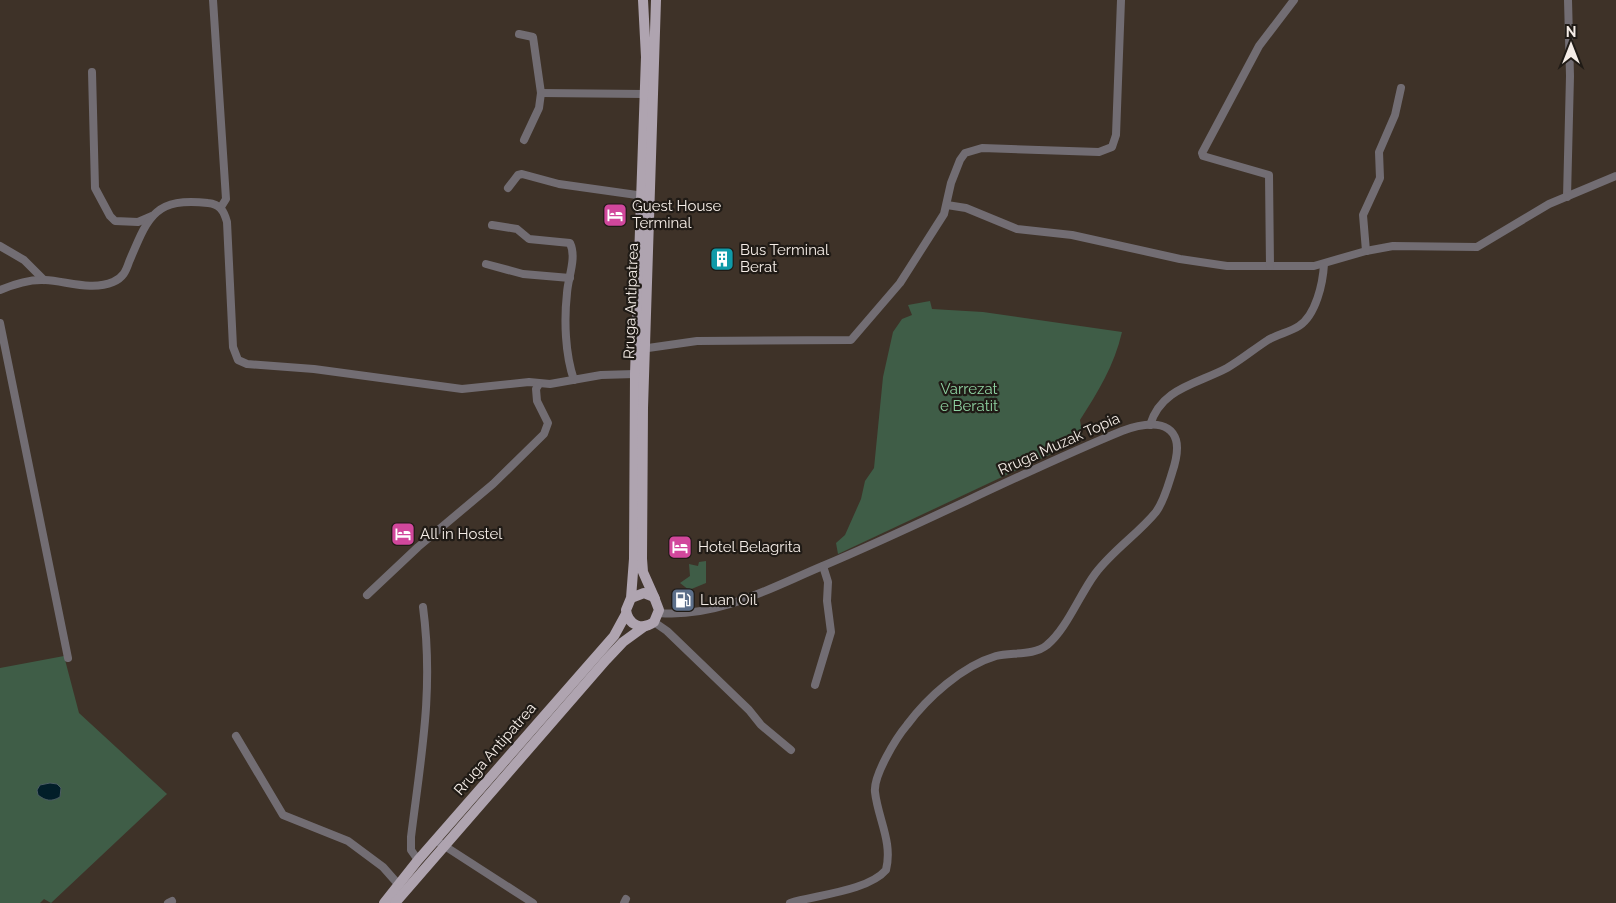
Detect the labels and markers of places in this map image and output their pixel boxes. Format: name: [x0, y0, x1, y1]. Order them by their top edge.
place label: Guest House Terminal: [632, 197, 722, 232]
hotel icon: Guest House Terminal: [602, 202, 628, 228]
place label: Bus Terminal Berat: [740, 241, 830, 276]
building icon: Bus Terminal Berat: [709, 246, 735, 272]
hotel icon: All in Hostel: [390, 521, 416, 547]
place label: All in Hostel: [420, 525, 503, 543]
hotel icon: Hotel Belagrita: [667, 534, 693, 560]
place label: Hotel Belagrita: [698, 538, 801, 556]
fuel station icon: Luan Oil: [670, 587, 696, 613]
place label: Luan Oil: [700, 591, 758, 609]

